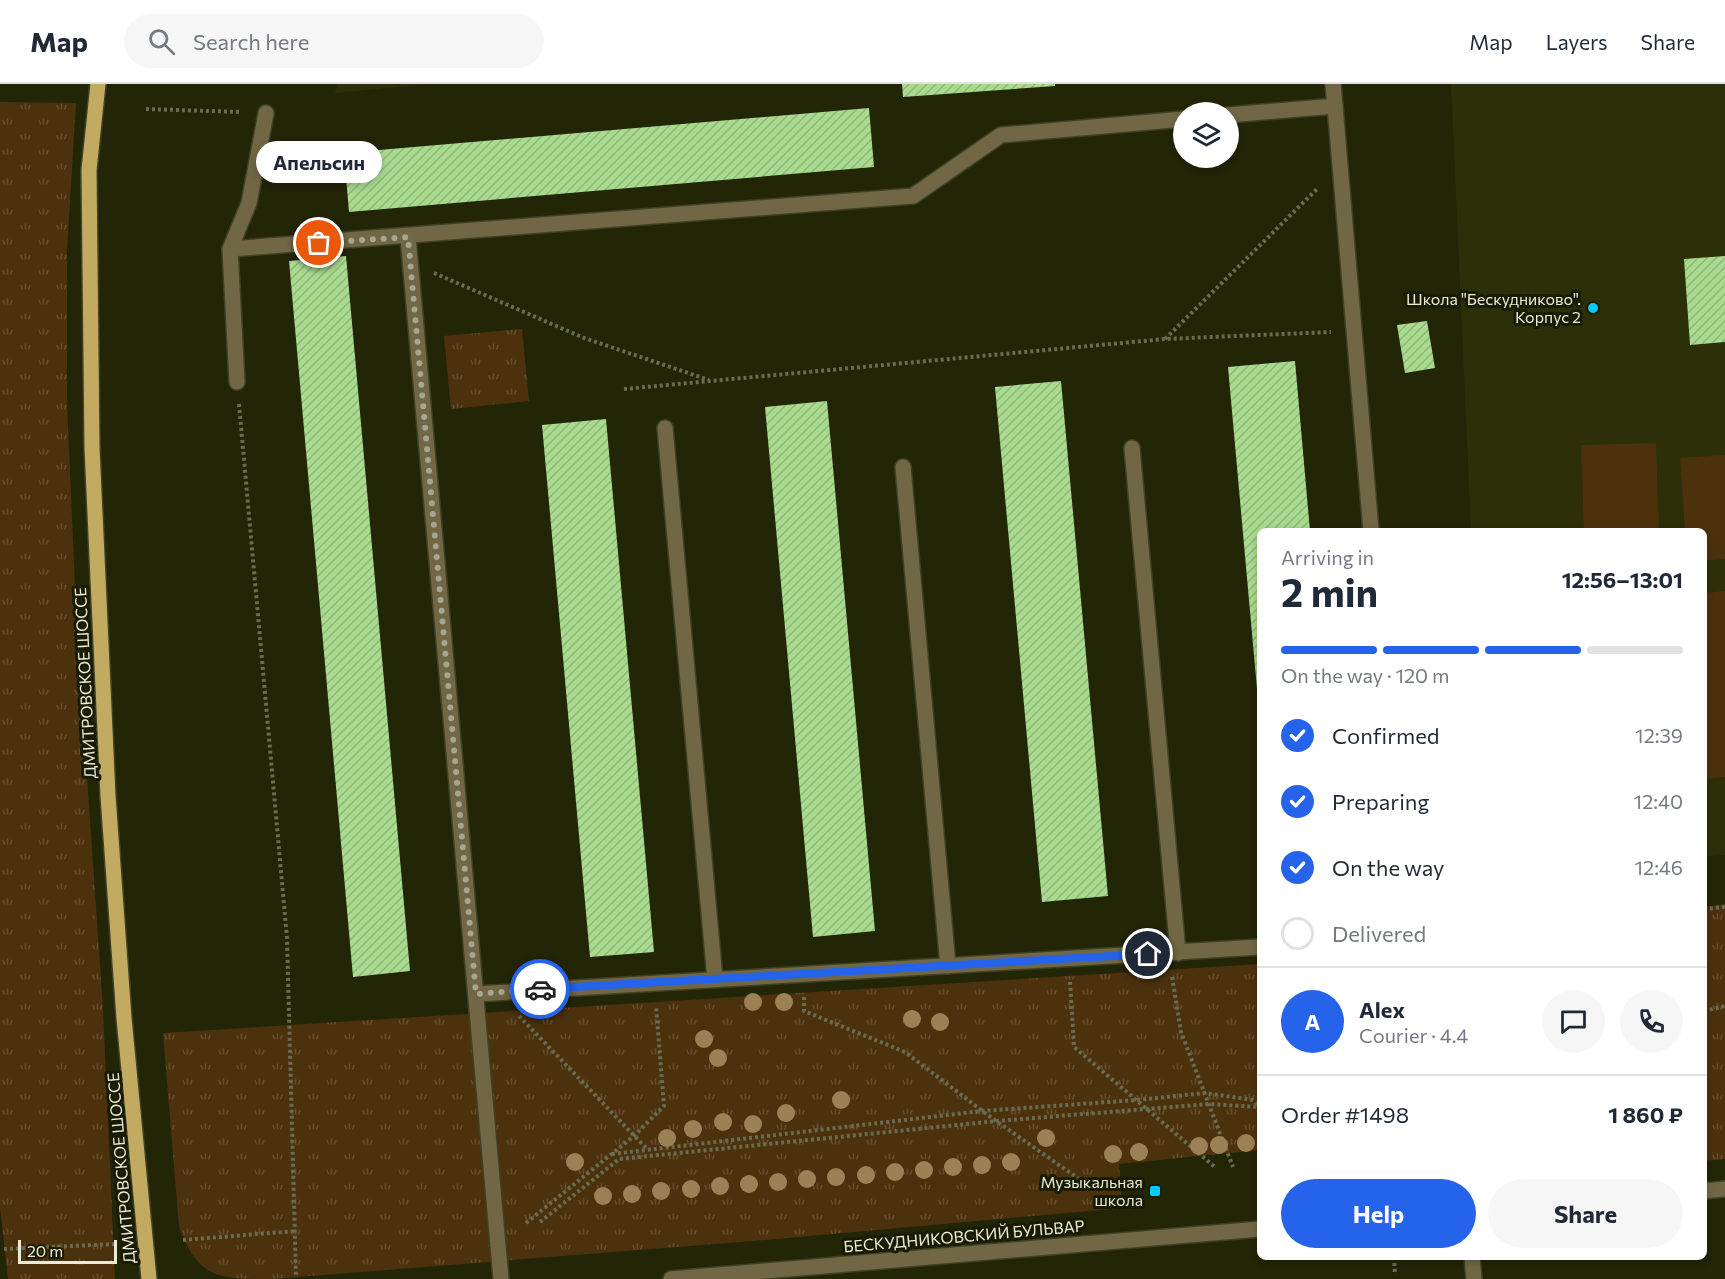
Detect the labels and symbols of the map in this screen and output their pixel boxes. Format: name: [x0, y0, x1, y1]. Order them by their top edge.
callout: Апельсин: [256, 141, 382, 183]
pin: [293, 217, 344, 268]
place label: Школа "Бескудниково". Корпус 2: [1406, 289, 1581, 326]
marker: Школа "Бескудниково". Корпус 2: [1586, 301, 1600, 315]
street label: ДМИТРОВСКОЕ ШОССЕ: [70, 587, 99, 779]
pin: [1122, 928, 1173, 979]
courier: [510, 959, 570, 1019]
street label: ДМИТРОВСКОЕ ШОССЕ: [103, 1072, 138, 1264]
place label: Музыкальная школа: [1040, 1172, 1143, 1209]
marker: Музыкальная школа: [1148, 1184, 1162, 1198]
street label: БЕСКУДНИКОВСКИЙ БУЛЬВАР: [843, 1215, 1085, 1256]
scale bar: [18, 1237, 117, 1264]

